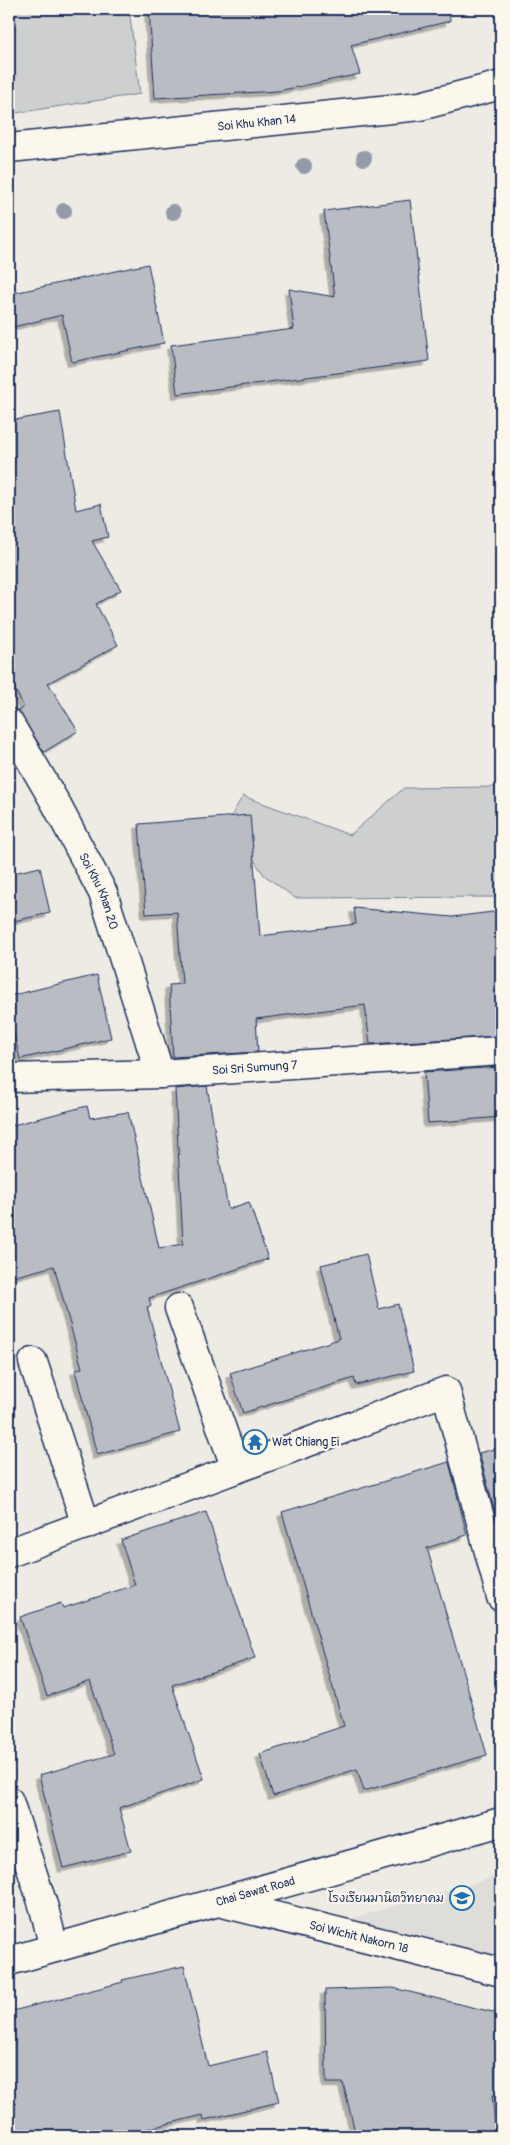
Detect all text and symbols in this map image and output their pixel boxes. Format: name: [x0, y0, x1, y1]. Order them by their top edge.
street label: Soi Khu Khan 14: [217, 112, 297, 135]
street label: Soi Khu Khan 20: [75, 850, 121, 931]
street label: Soi Sri Sumung 7: [212, 1058, 299, 1078]
temple icon: Wat Chiang Ei: [242, 1429, 268, 1455]
place label: Wat Chiang Ei: [272, 1435, 339, 1450]
street label: Chai Sawat Road: [214, 1874, 297, 1910]
school or university icon: โรงเรียนมานิตวิทยาคม: [449, 1885, 475, 1911]
place label: โรงเรียนมานิตวิทยาคม: [328, 1890, 444, 1906]
street label: Soi Wichit Nakorn 18: [307, 1918, 410, 1957]

